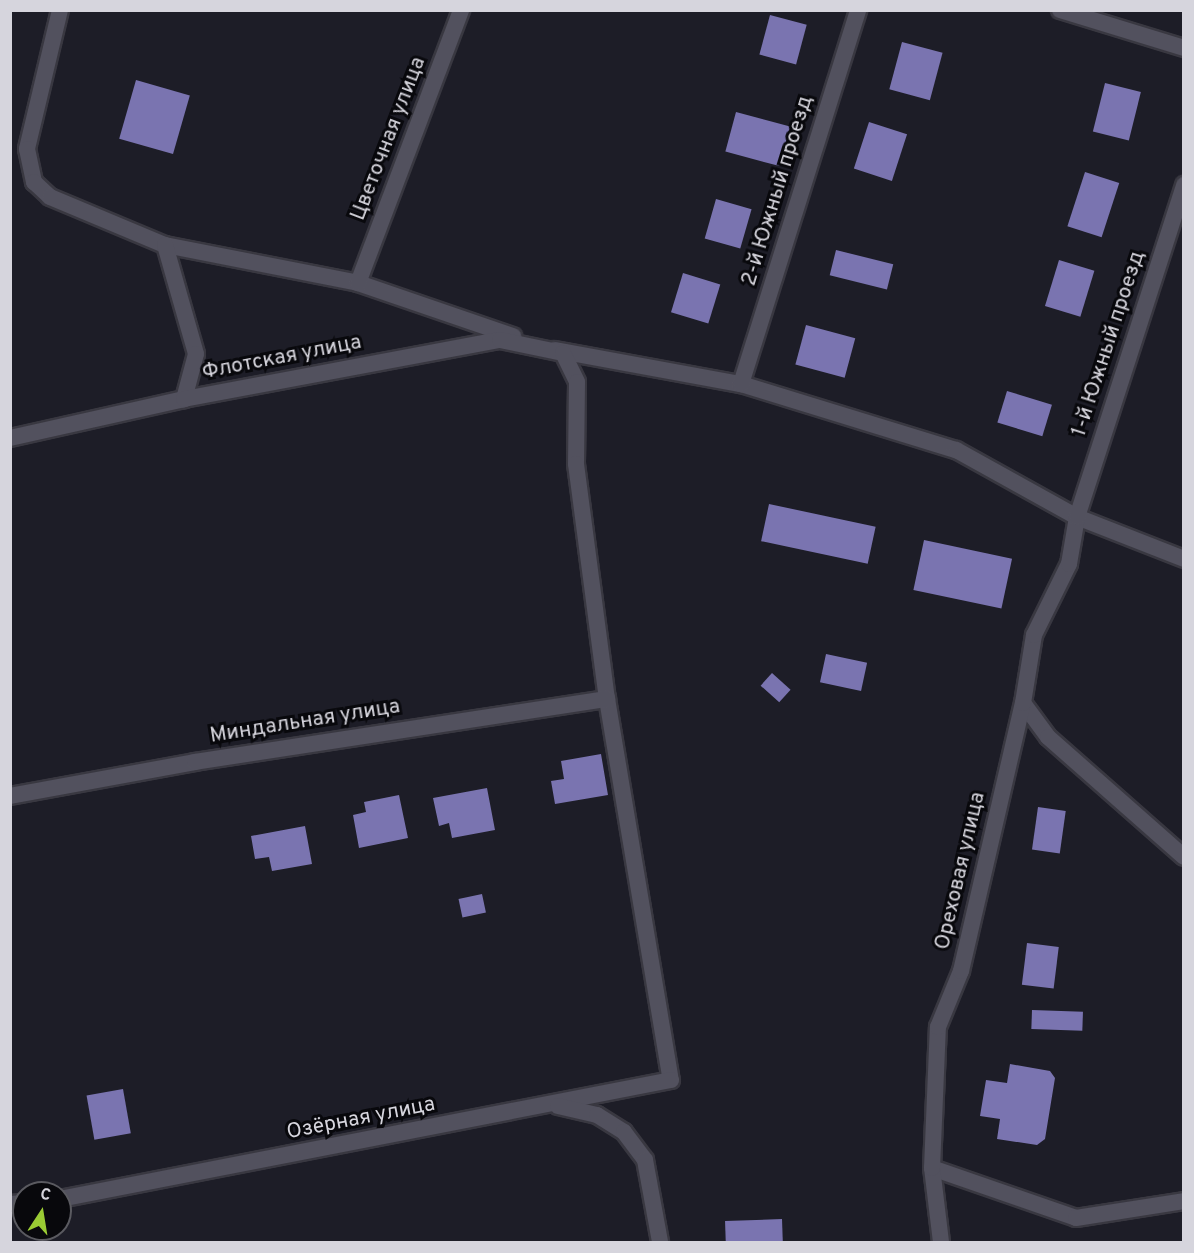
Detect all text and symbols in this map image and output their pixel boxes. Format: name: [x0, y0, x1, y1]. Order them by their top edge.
street label: Цветочная улица: [346, 54, 432, 224]
street label: 2-й Южный проезд: [737, 93, 819, 289]
street label: 1-й Южный проезд: [1067, 248, 1151, 440]
street label: Флотская улица: [200, 330, 364, 386]
street label: Миндальная улица: [208, 695, 402, 749]
street label: Ореховая улица: [931, 790, 991, 952]
street label: Озёрная улица: [285, 1092, 437, 1146]
north arrow: [12, 1181, 72, 1241]
text: С: [38, 1185, 52, 1206]

